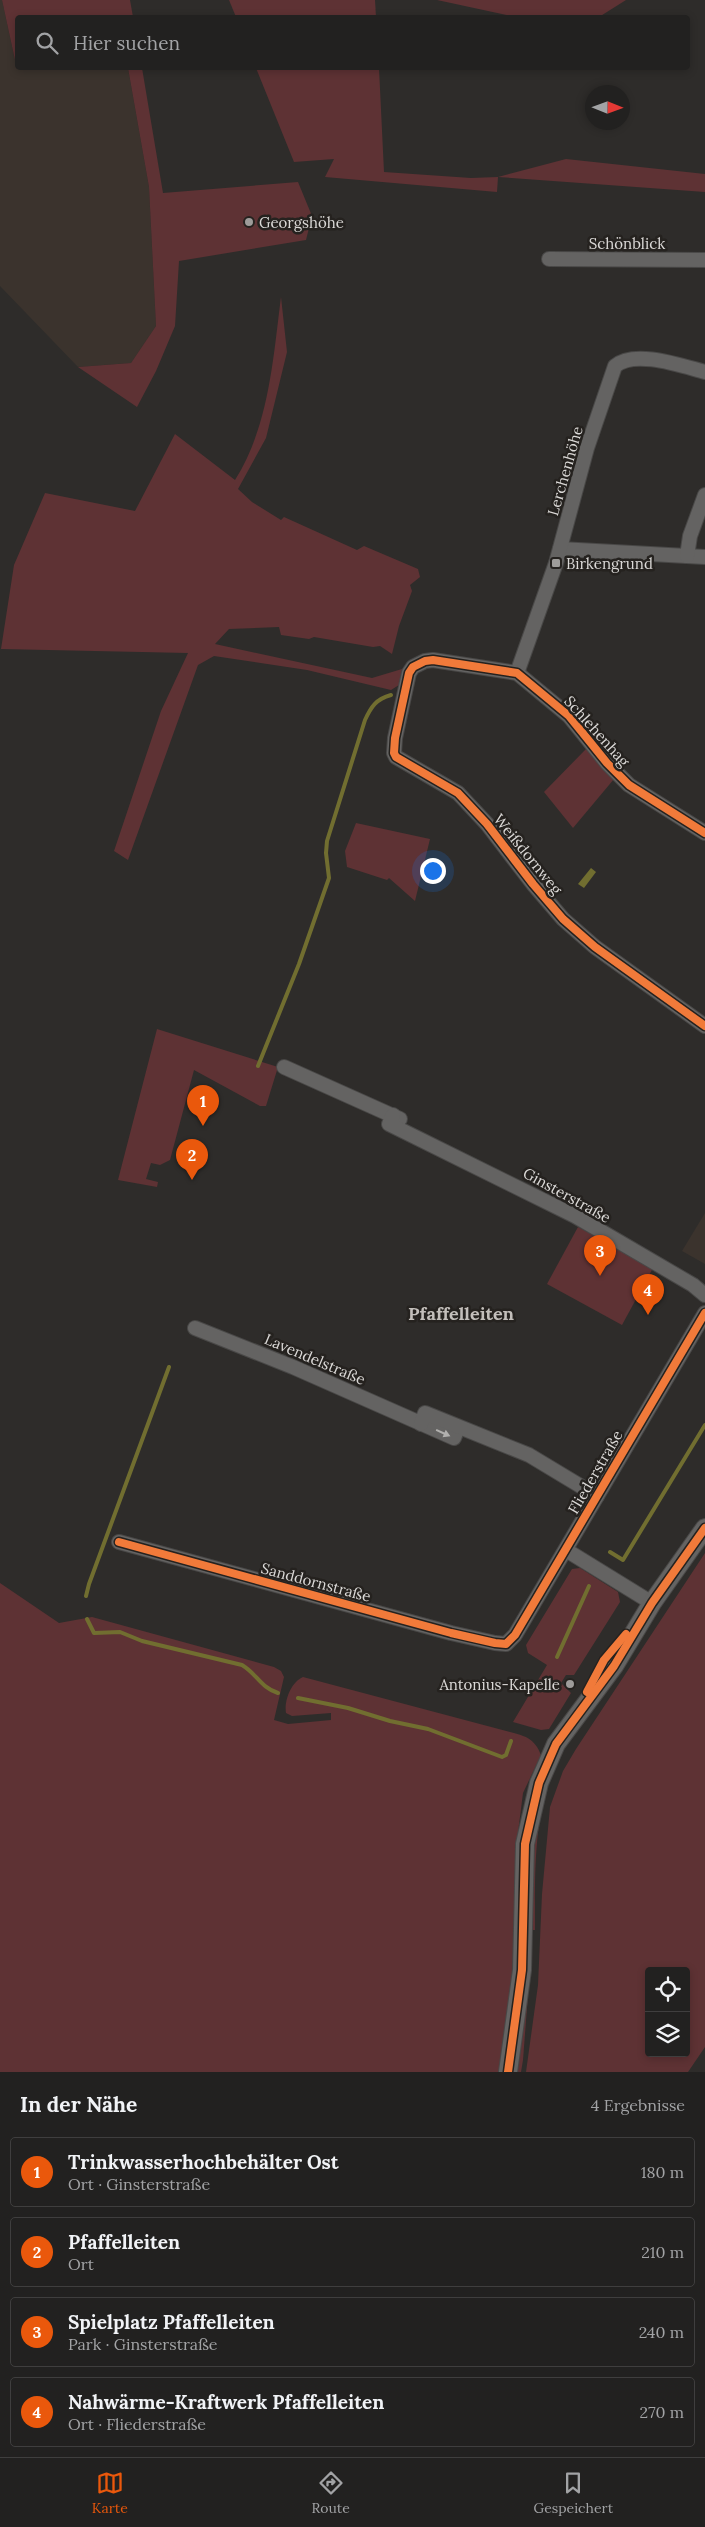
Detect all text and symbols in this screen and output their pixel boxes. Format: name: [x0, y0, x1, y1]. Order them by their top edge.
search box: [15, 15, 690, 70]
icon: search: [33, 29, 61, 57]
text: Hier suchen: [73, 31, 180, 55]
north arrow: [585, 85, 630, 130]
place label: Georgshöhe: [259, 213, 344, 232]
marker: Georgshöhe: [243, 216, 255, 228]
street label: Schönblick: [589, 234, 665, 253]
street label: Lerchenhöhe: [543, 424, 587, 518]
place label: Birkengrund: [566, 554, 653, 573]
marker: Birkengrund: [550, 557, 562, 569]
street label: Schlehenhag: [560, 692, 634, 771]
street label: Weißdornweg: [490, 810, 567, 899]
your location: [420, 858, 446, 884]
pin: 1: [187, 1085, 219, 1126]
pin: 2: [176, 1139, 208, 1180]
street label: Ginsterstraße: [520, 1163, 614, 1227]
pin: 3: [584, 1235, 616, 1276]
pin: 4: [632, 1274, 664, 1315]
district label: Pfaffelleiten: [408, 1302, 515, 1325]
street label: Lavendelstraße: [262, 1329, 368, 1389]
street label: Fliederstraße: [563, 1427, 627, 1517]
one-way arrow: [436, 1430, 450, 1438]
street label: Sanddornstraße: [259, 1558, 373, 1606]
place label: Antonius-Kapelle: [438, 1675, 560, 1694]
marker: Antonius-Kapelle: [564, 1678, 576, 1690]
map controls: [645, 1967, 690, 2057]
button: locate: [645, 1967, 690, 2012]
button: layers: [645, 2012, 690, 2057]
text: In der Nähe: [20, 2091, 137, 2118]
text: 4 Ergebnisse: [591, 2095, 685, 2115]
text: Trinkwasserhochbehälter Ost: [68, 2150, 339, 2174]
text: 1: [34, 2162, 40, 2182]
text: 180 m: [641, 2162, 684, 2182]
text: Ort · Ginsterstraße: [68, 2174, 210, 2194]
text: Pfaffelleiten: [68, 2230, 180, 2254]
text: 2: [33, 2242, 41, 2262]
text: 210 m: [641, 2242, 684, 2262]
text: Ort: [68, 2254, 94, 2274]
text: Spielplatz Pfaffelleiten: [68, 2310, 275, 2334]
text: 3: [33, 2322, 41, 2342]
text: 240 m: [639, 2322, 684, 2342]
text: Park · Ginsterstraße: [68, 2334, 218, 2354]
text: Nahwärme-Kraftwerk Pfaffelleiten: [68, 2390, 384, 2414]
text: 4: [33, 2402, 41, 2422]
text: 270 m: [640, 2402, 684, 2422]
text: Ort · Fliederstraße: [68, 2414, 206, 2434]
tab: Karte: [92, 2469, 128, 2517]
tab: Route: [312, 2469, 350, 2517]
tab: Gespeichert: [534, 2469, 613, 2517]

